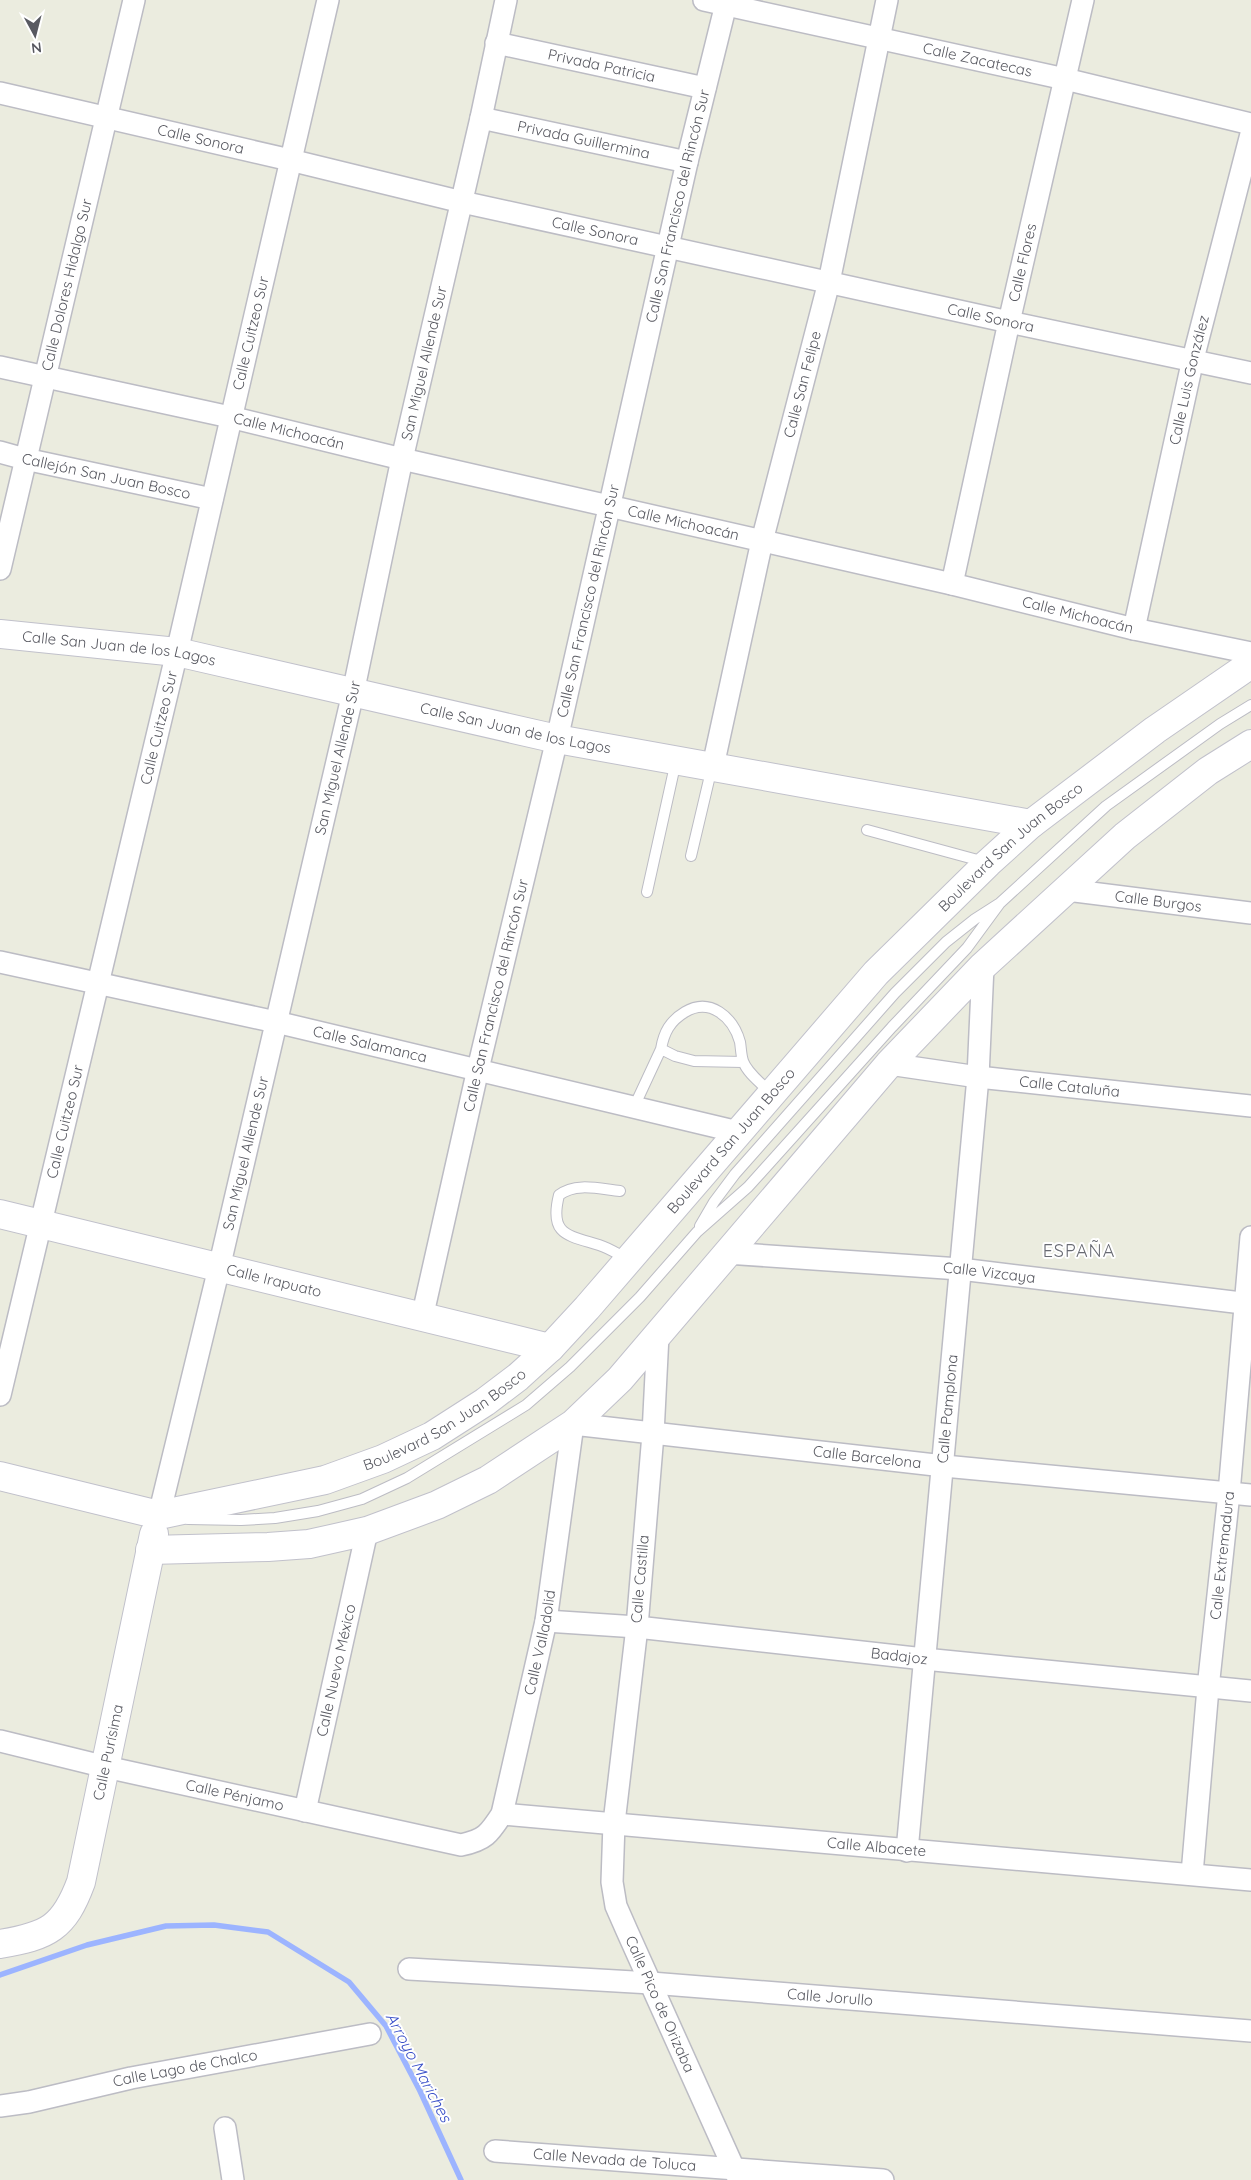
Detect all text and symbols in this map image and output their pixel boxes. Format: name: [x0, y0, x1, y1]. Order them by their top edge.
north arrow: [10, 10, 60, 60]
text: N: [30, 38, 43, 57]
street label: Calle Zacatecas: [921, 38, 1034, 81]
street label: Privada Patricia: [546, 44, 657, 86]
street label: Calle San Francisco del Rincón Sur: [641, 87, 714, 324]
street label: Privada Guillermina: [516, 116, 652, 163]
street label: Calle Sonora: [156, 120, 246, 158]
street label: Calle Dolores Hidalgo Sur: [37, 197, 96, 373]
street label: Calle Sonora: [550, 212, 640, 249]
street label: Calle Flores: [1004, 221, 1040, 304]
street label: Calle Cuitzeo Sur: [228, 274, 273, 392]
street label: San Miguel Allende Sur: [397, 284, 451, 442]
street label: Calle Sonora: [946, 299, 1036, 336]
street label: Calle Luis González: [1165, 313, 1213, 447]
street label: Calle San Felipe: [779, 329, 825, 440]
street label: Calle Michoacán: [231, 408, 347, 454]
street label: Callejón San Juan Bosco: [20, 449, 192, 503]
street label: Calle San Francisco del Rincón Sur: [552, 482, 623, 719]
street label: Calle Michoacán: [626, 501, 741, 544]
street label: Calle Michoacán: [1020, 592, 1135, 638]
street label: Calle San Juan de los Lagos: [21, 626, 218, 670]
street label: Calle Cuitzeo Sur: [136, 669, 181, 786]
street label: San Miguel Allende Sur: [310, 679, 364, 837]
street label: Calle San Juan de los Lagos: [418, 698, 613, 758]
street label: Boulevard San Juan Bosco: [934, 778, 1086, 916]
street label: Calle San Francisco del Rincón Sur: [459, 877, 532, 1114]
street label: Calle Burgos: [1114, 886, 1203, 916]
street label: Calle Salamanca: [311, 1021, 429, 1067]
street label: Calle Cuitzeo Sur: [42, 1063, 87, 1180]
street label: Boulevard San Juan Bosco: [663, 1064, 799, 1217]
street label: Calle Cataluña: [1018, 1071, 1121, 1101]
street label: San Miguel Allende Sur: [218, 1074, 272, 1232]
district label: ESPAÑA: [1043, 1239, 1115, 1262]
street label: Calle Vizcaya: [942, 1258, 1037, 1287]
street label: Calle Irapuato: [224, 1259, 324, 1301]
street label: Calle Pamplona: [933, 1354, 962, 1464]
street label: Boulevard San Juan Bosco: [360, 1364, 530, 1474]
street label: Calle Barcelona: [812, 1441, 922, 1472]
street label: Calle Extremadura: [1205, 1490, 1238, 1621]
street label: Calle Castilla: [626, 1534, 653, 1624]
street label: Calle Valladolid: [519, 1589, 559, 1697]
street label: Calle Nuevo México: [312, 1602, 360, 1738]
street label: Badajoz: [870, 1643, 929, 1668]
street label: Calle Purísima: [88, 1703, 127, 1802]
street label: Calle Pénjamo: [184, 1775, 286, 1815]
street label: Calle Albacete: [826, 1833, 927, 1860]
street label: Calle Pico de Orizaba: [621, 1933, 699, 2075]
street label: Calle Jorullo: [786, 1984, 874, 2010]
water label: Arroyo Mariches: [382, 2009, 457, 2127]
street label: Calle Lago de Chalco: [111, 2045, 259, 2091]
street label: Calle Nevada de Toluca: [532, 2144, 697, 2175]

